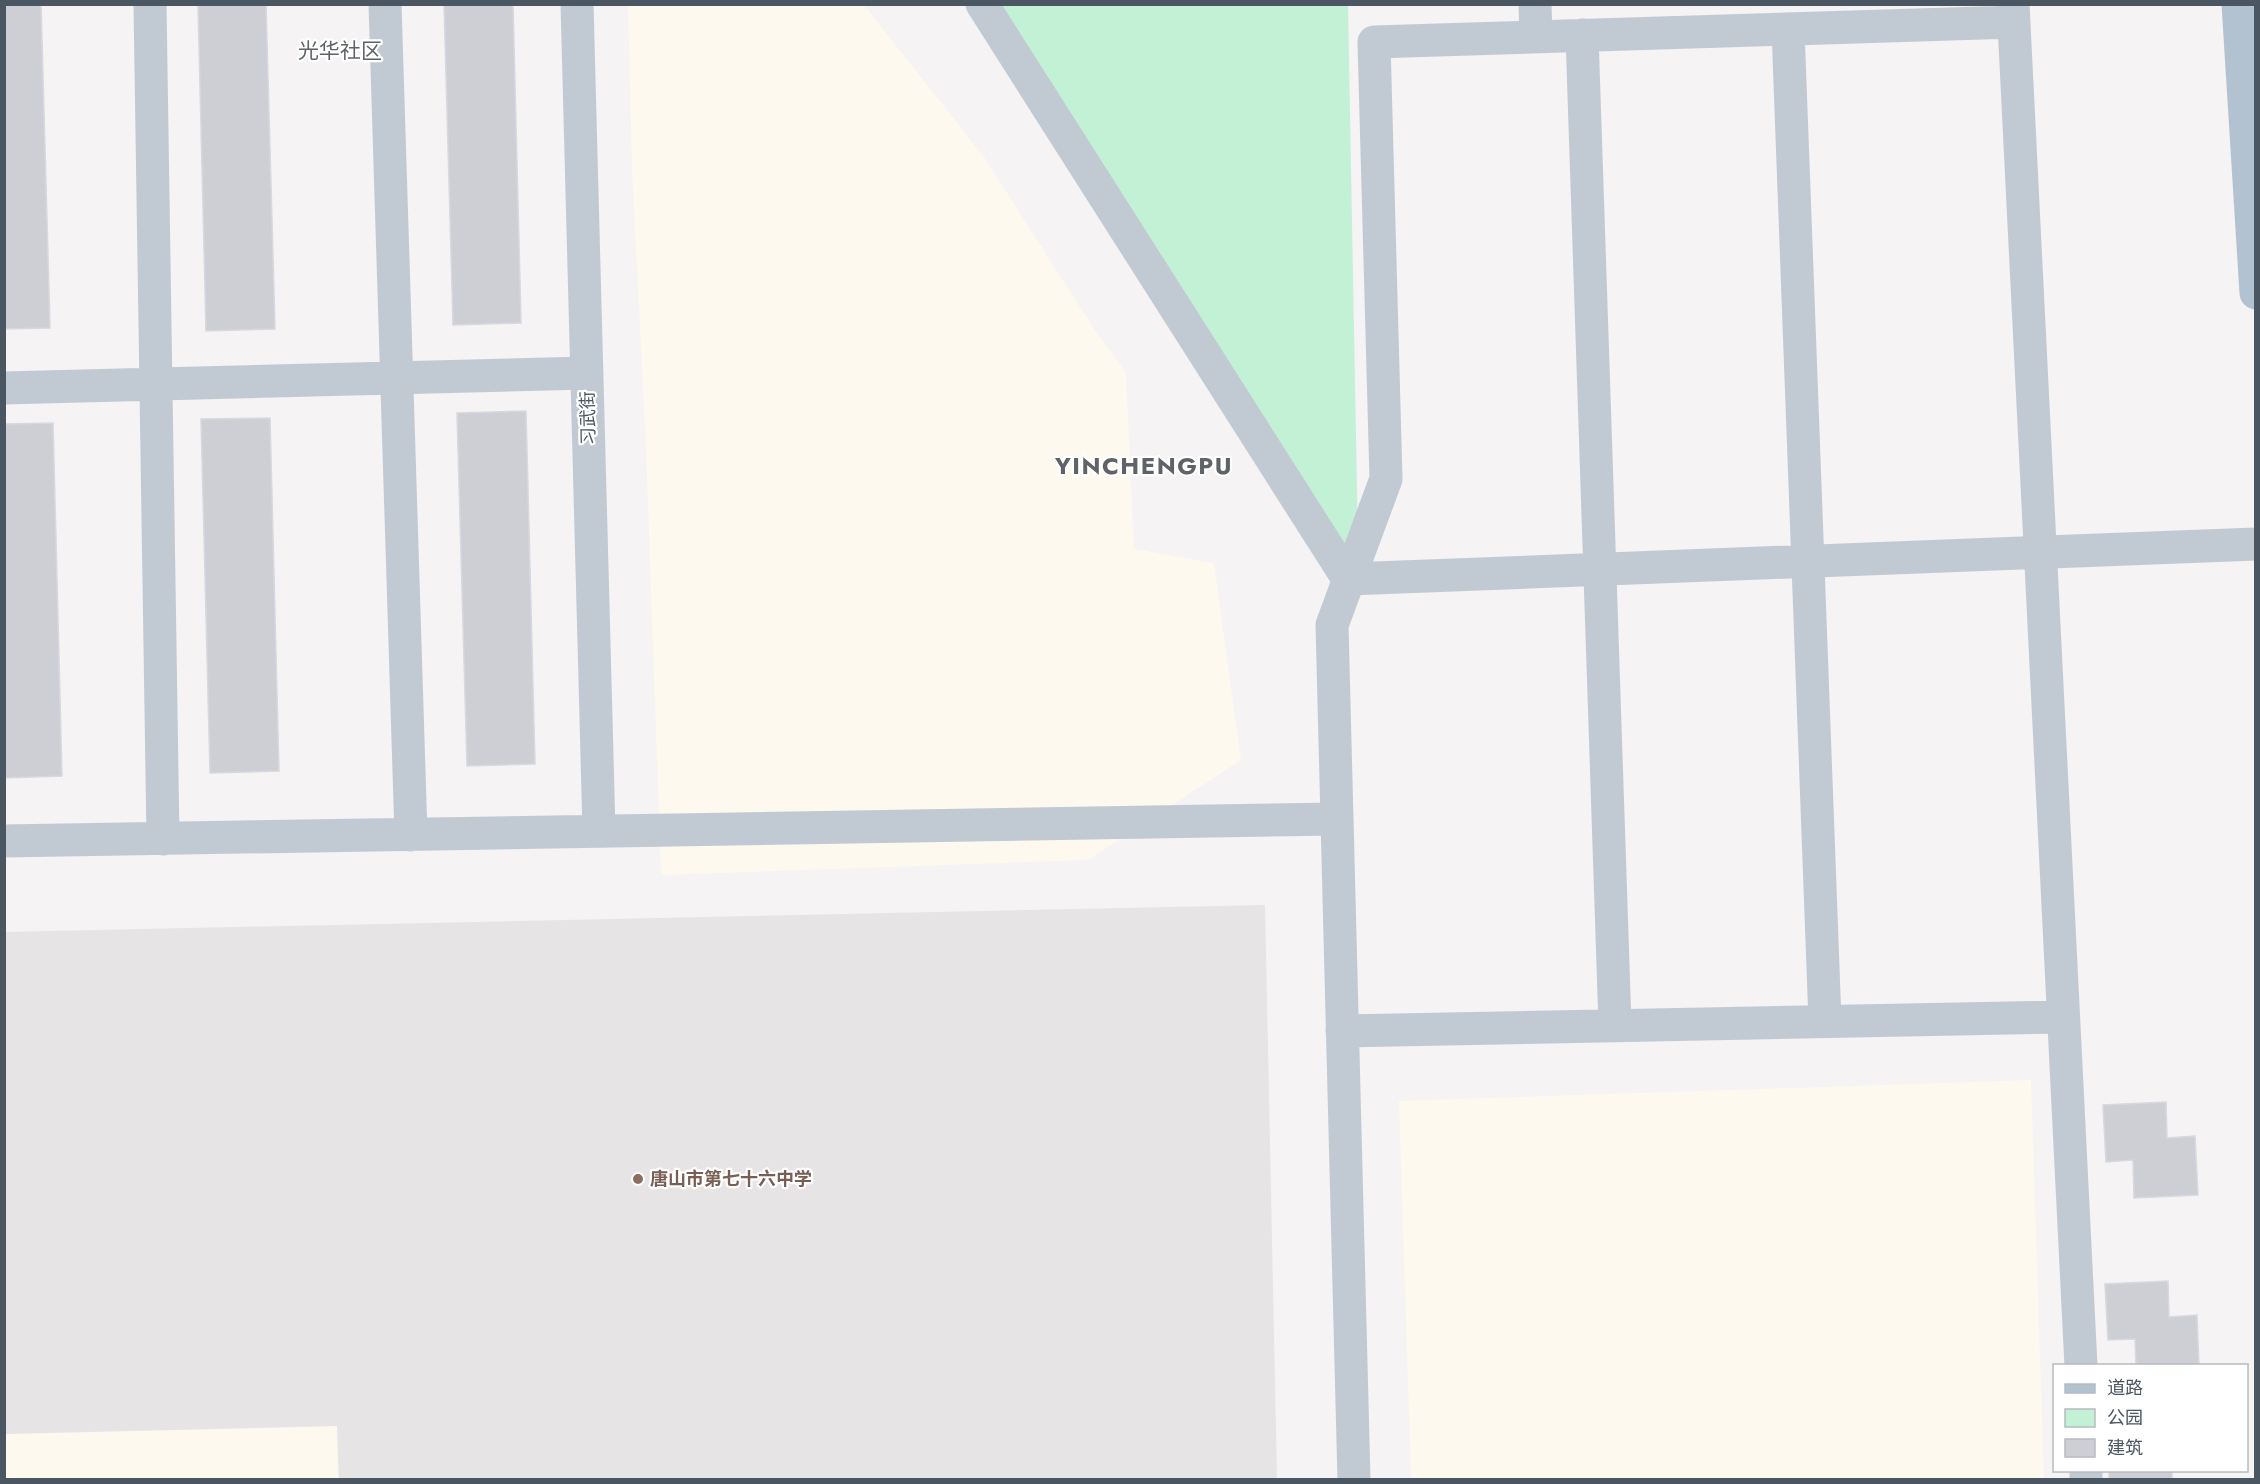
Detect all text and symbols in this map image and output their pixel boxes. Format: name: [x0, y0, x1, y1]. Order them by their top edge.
district label: 光华社区: [298, 36, 382, 66]
street label: 习武街: [575, 391, 601, 445]
district label: YINCHENGPU: [1054, 448, 1233, 483]
place label: 唐山市第七十六中学: [650, 1166, 812, 1192]
marker: 唐山市第七十六中学: [631, 1172, 645, 1186]
legend: [2053, 1364, 2248, 1472]
text: 道路: [2107, 1375, 2143, 1401]
text: 公园: [2107, 1405, 2143, 1431]
text: 建筑: [2107, 1435, 2143, 1461]

